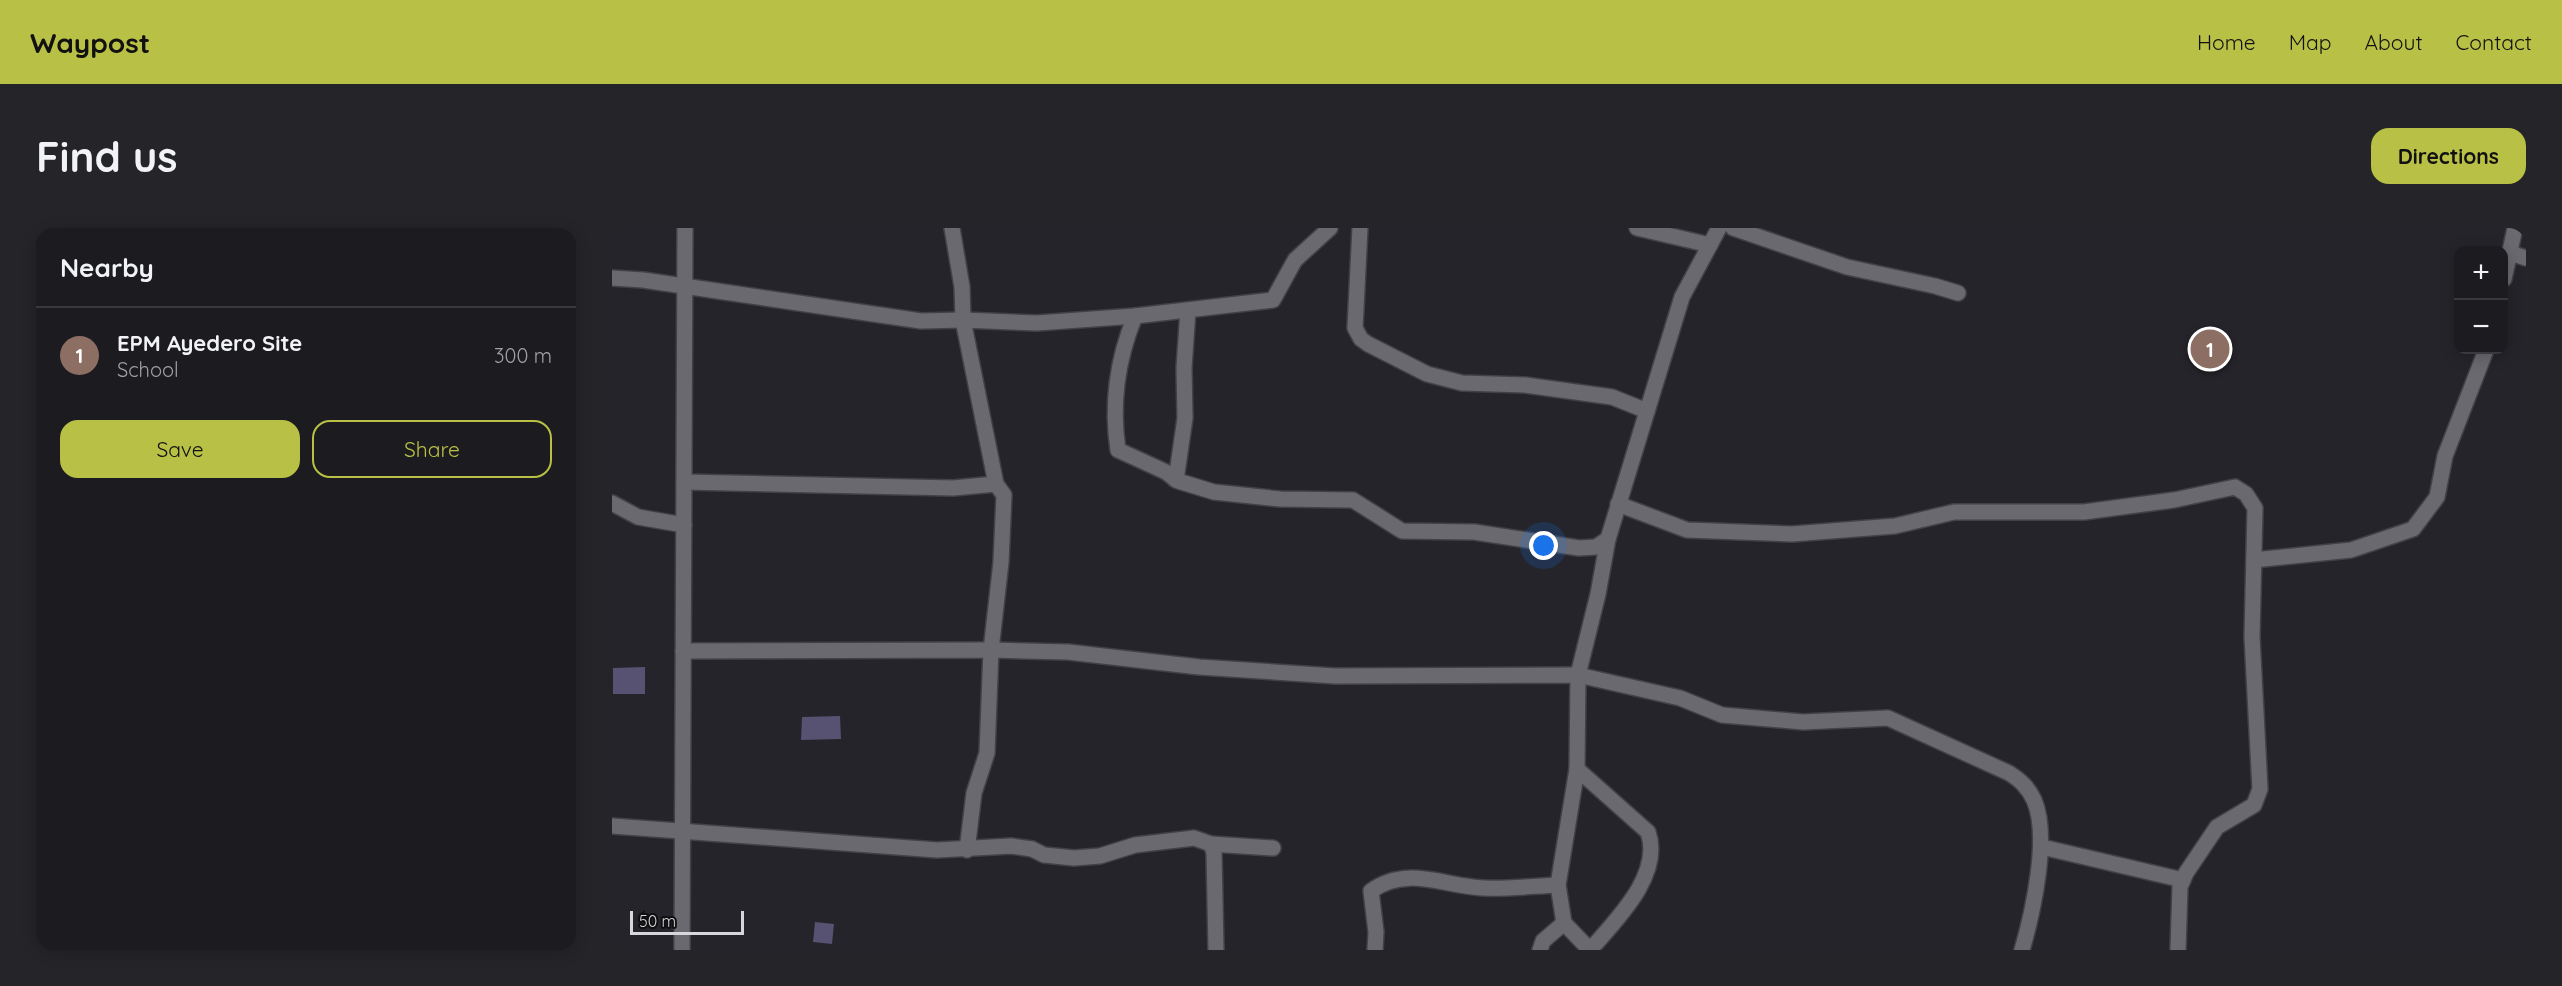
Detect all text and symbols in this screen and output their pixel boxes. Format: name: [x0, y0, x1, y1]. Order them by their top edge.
text: Waypost: [30, 25, 150, 60]
text: Home: [2197, 29, 2256, 55]
text: Map: [2289, 29, 2332, 55]
text: About: [2365, 29, 2423, 55]
text: Contact: [2456, 29, 2532, 55]
button: Directions: [2371, 128, 2526, 184]
text: Find us: [36, 130, 178, 183]
map controls: [2454, 246, 2508, 354]
button: +: [2454, 246, 2508, 300]
text: Nearby: [60, 251, 154, 284]
button: −: [2454, 300, 2508, 354]
pin: 1: [2190, 326, 2230, 372]
text: EPM Ayedero Site: [117, 329, 302, 357]
text: 1: [76, 343, 83, 368]
text: 300 m: [494, 343, 552, 368]
text: School: [117, 357, 179, 382]
button: Save: [60, 420, 300, 478]
button: Share: [312, 420, 552, 478]
your location: [1529, 531, 1558, 560]
scale bar: [630, 908, 744, 936]
text: 50 m: [639, 911, 676, 931]

